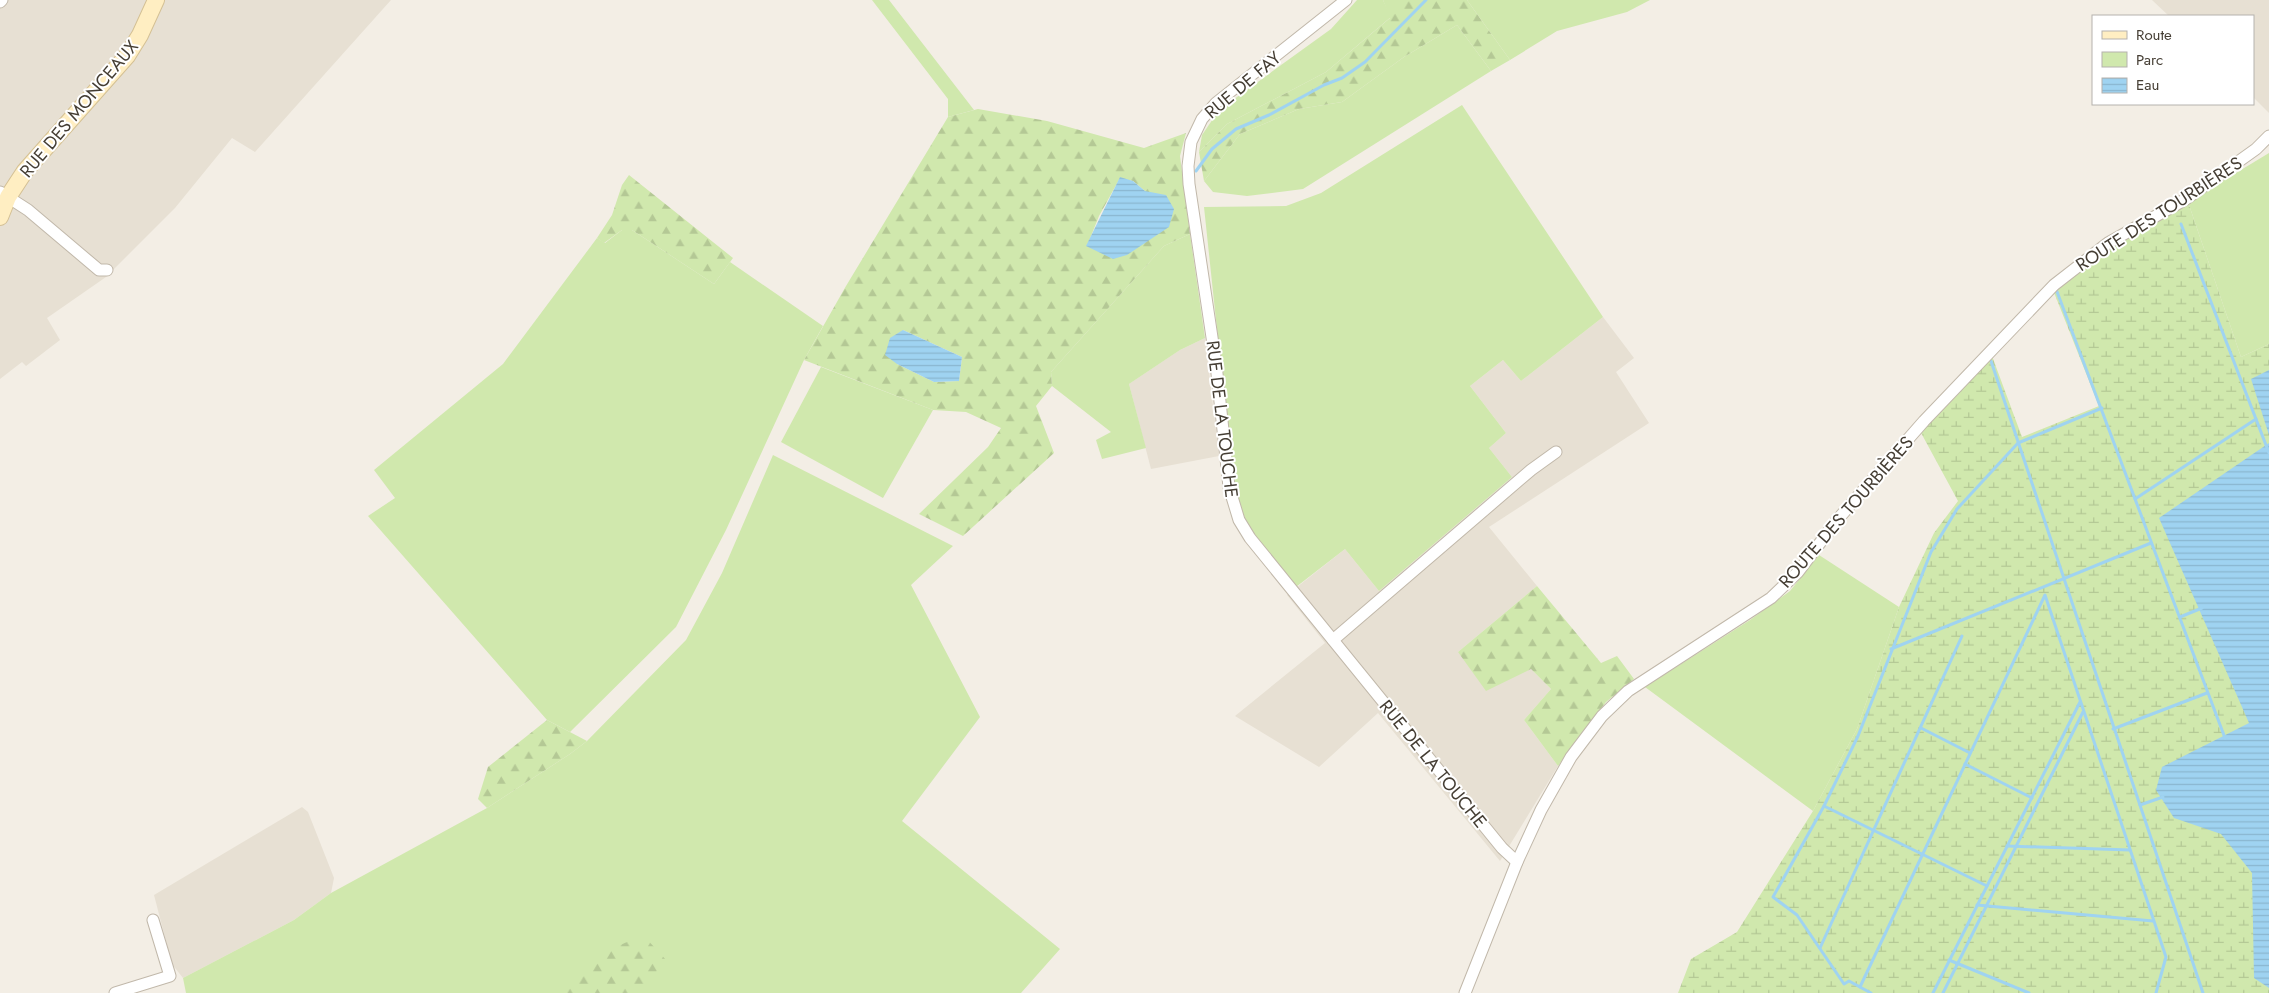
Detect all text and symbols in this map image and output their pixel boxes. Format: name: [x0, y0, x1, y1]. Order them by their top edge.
legend: [2092, 15, 2254, 105]
text: Route: [2136, 24, 2172, 46]
street label: RUE DES MONCEAUX: [14, 35, 144, 183]
street label: RUE DE FAY: [1199, 45, 1288, 125]
text: Parc: [2136, 49, 2163, 71]
text: Eau: [2136, 74, 2159, 96]
street label: ROUTE DES TOURBIÈRES: [2071, 150, 2247, 278]
street label: RUE DE LA TOUCHE: [1199, 339, 1245, 499]
street label: ROUTE DES TOURBIÈRES: [1773, 430, 1919, 594]
street label: RUE DE LA TOUCHE: [1373, 694, 1493, 834]

